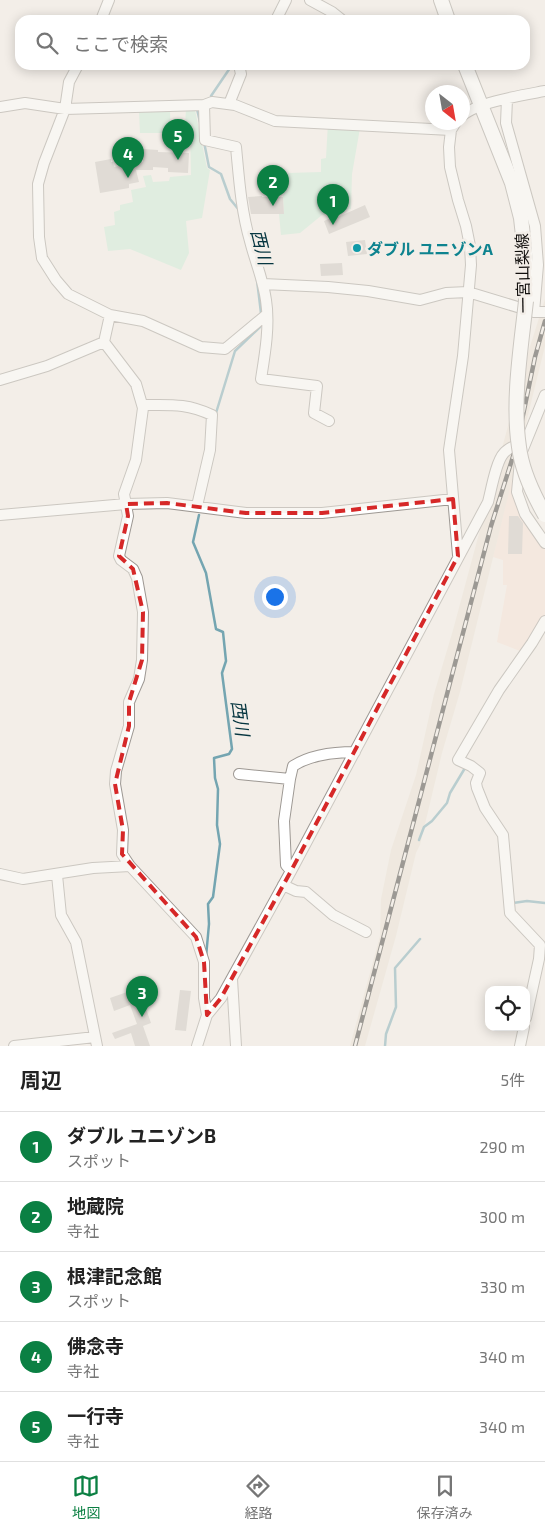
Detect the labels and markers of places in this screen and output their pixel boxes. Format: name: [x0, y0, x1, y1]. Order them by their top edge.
pin: 5: [162, 119, 194, 160]
pin: 4: [112, 137, 144, 178]
pin: 2: [257, 165, 289, 206]
pin: 1: [317, 184, 349, 225]
place label: ダブル ユニゾンA: [367, 239, 493, 258]
marker: ダブル ユニゾンA: [351, 242, 363, 254]
pin: 3: [126, 976, 158, 1017]

